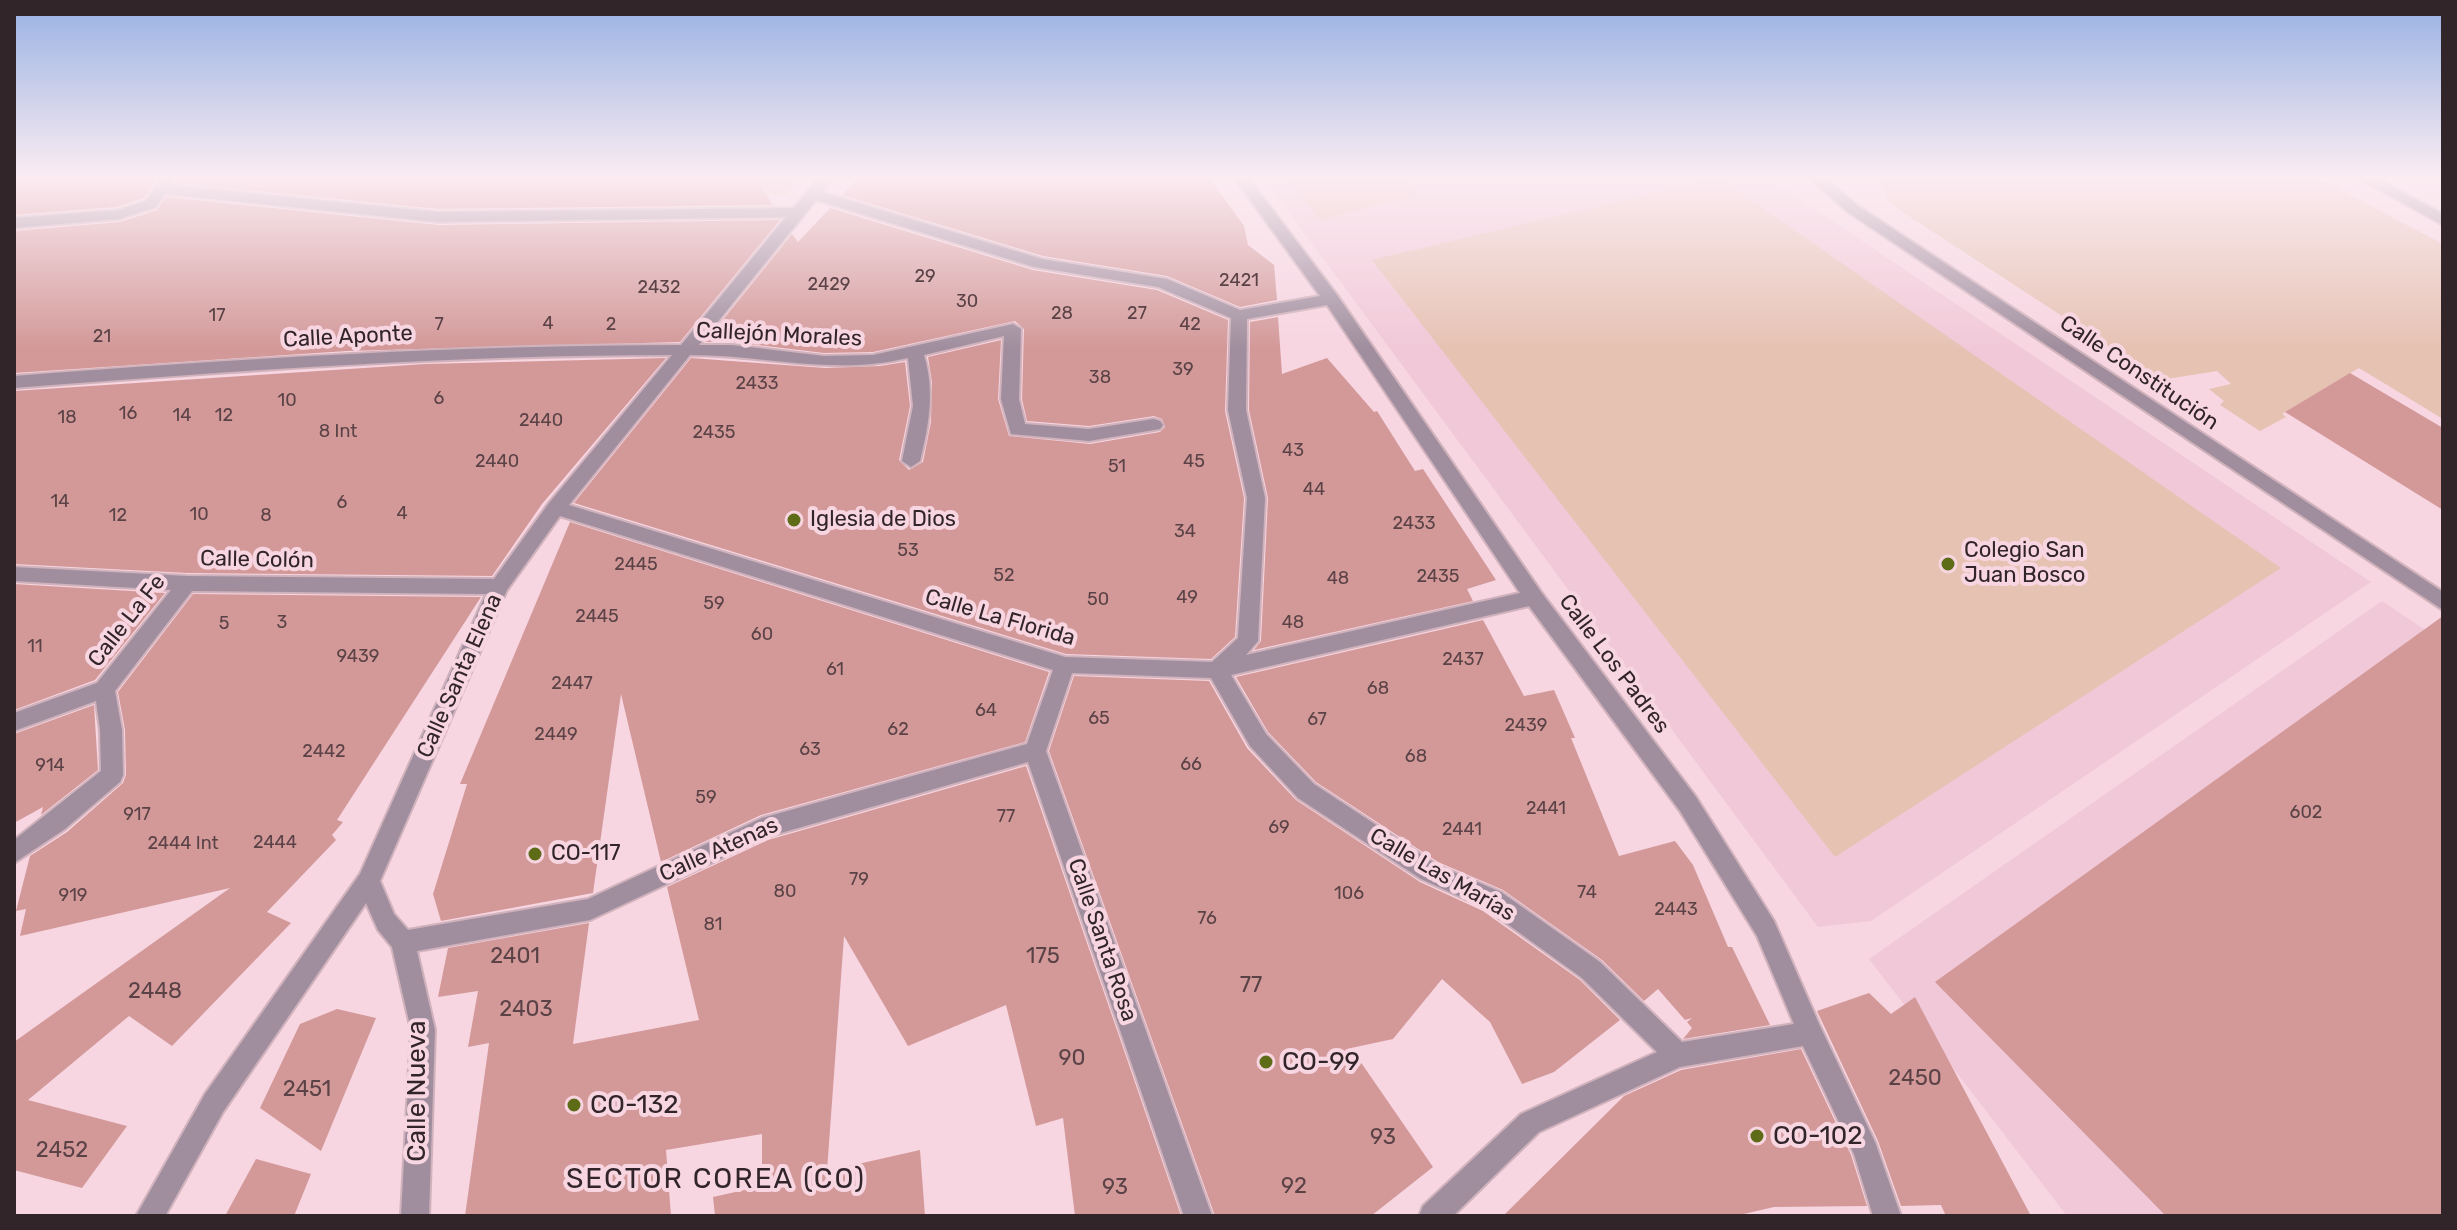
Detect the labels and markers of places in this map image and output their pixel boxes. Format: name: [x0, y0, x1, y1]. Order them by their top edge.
place label: Iglesia de Dios: [810, 507, 956, 533]
marker: Iglesia de Dios: [785, 511, 803, 529]
place label: Colegio San Juan Bosco: [1964, 538, 2085, 590]
marker: Colegio San Juan Bosco: [1939, 555, 1957, 573]
place label: CO-117: [551, 841, 621, 867]
marker: CO-117: [526, 845, 544, 863]
place label: CO-99: [1282, 1046, 1360, 1078]
marker: CO-99: [1257, 1053, 1275, 1071]
place label: CO-132: [590, 1089, 679, 1121]
marker: CO-132: [565, 1096, 583, 1114]
place label: CO-102: [1773, 1120, 1862, 1152]
marker: CO-102: [1748, 1127, 1766, 1145]

